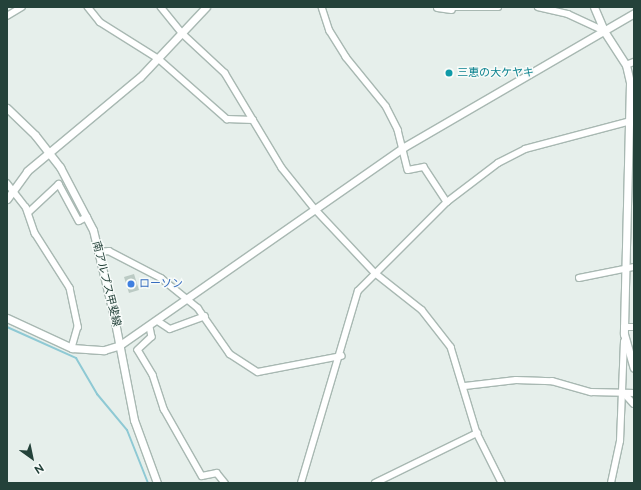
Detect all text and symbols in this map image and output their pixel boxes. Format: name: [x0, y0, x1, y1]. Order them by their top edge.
place label: 三恵の大ケヤキ: [457, 66, 534, 80]
marker: 三恵の大ケヤキ: [444, 68, 454, 78]
street label: 南アルプス甲斐線: [89, 240, 123, 328]
place label: ローソン: [139, 277, 183, 291]
marker: ローソン: [126, 279, 136, 289]
north arrow: [12, 438, 52, 478]
text: N: [32, 461, 46, 476]

